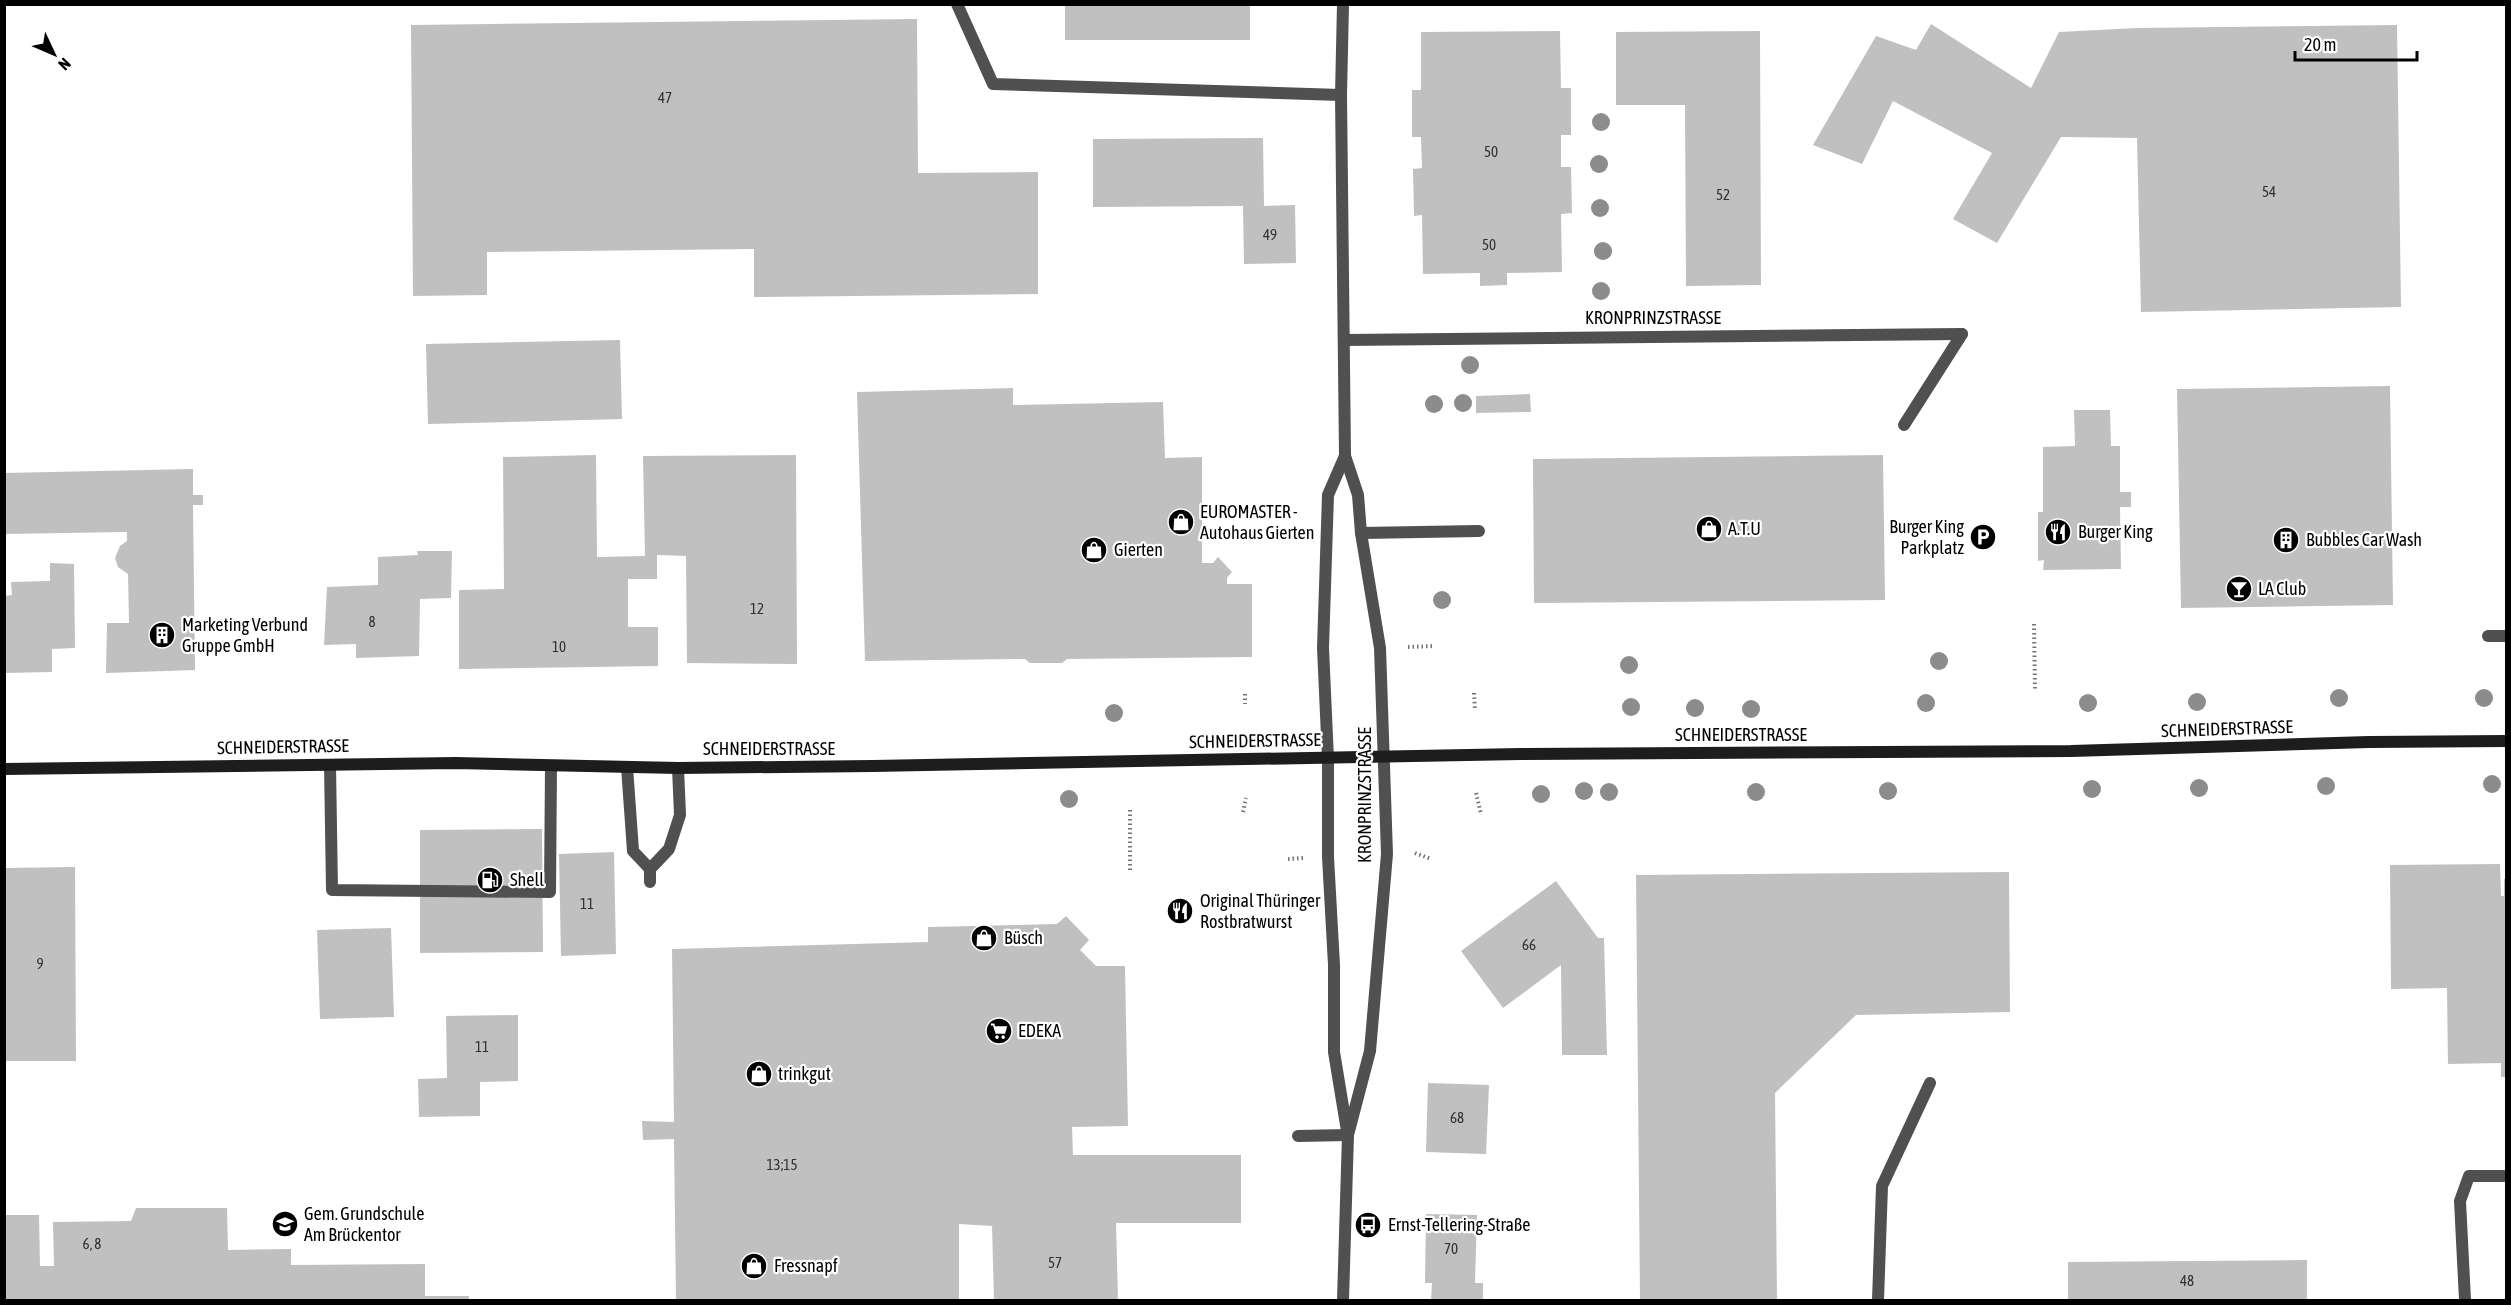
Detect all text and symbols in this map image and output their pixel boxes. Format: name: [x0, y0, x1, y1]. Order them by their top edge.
north arrow: [24, 24, 84, 84]
scale bar: [2295, 24, 2416, 62]
text: 20 m: [2304, 34, 2336, 55]
text: N: [55, 55, 75, 74]
house number: 47: [658, 89, 672, 106]
house number: 50: [1484, 143, 1498, 160]
house number: 54: [2262, 183, 2276, 200]
house number: 52: [1716, 186, 1730, 203]
house number: 49: [1263, 226, 1277, 243]
house number: 50: [1482, 236, 1496, 253]
street label: KRONPRINZSTRASSE: [1585, 307, 1721, 328]
place label: EUROMASTER - Autohaus Gierten: [1200, 501, 1314, 543]
shop icon: EUROMASTER - Autohaus Gierten: [1166, 507, 1196, 537]
shop icon: A.T.U: [1694, 514, 1724, 544]
place label: Burger King Parkplatz: [1889, 516, 1965, 558]
restaurant icon: Burger King: [2043, 517, 2073, 547]
place label: A.T.U: [1728, 518, 1761, 539]
place label: Burger King: [2078, 521, 2153, 542]
parking icon: Burger King Parkplatz: [1968, 522, 1998, 552]
building icon: Bubbles Car Wash: [2271, 525, 2301, 555]
place label: Bubbles Car Wash: [2306, 529, 2422, 550]
shop icon: Gierten: [1079, 535, 1109, 565]
place label: Gierten: [1114, 539, 1163, 560]
bar icon: LA Club: [2224, 574, 2254, 604]
place label: LA Club: [2258, 578, 2306, 599]
house number: 12: [750, 600, 764, 617]
house number: 8: [368, 613, 376, 630]
place label: Marketing Verbund Gruppe GmbH: [182, 614, 308, 656]
building icon: Marketing Verbund Gruppe GmbH: [147, 620, 177, 650]
house number: 10: [552, 638, 566, 655]
street label: SCHNEIDERSTRASSE: [2161, 716, 2294, 741]
street label: SCHNEIDERSTRASSE: [1675, 724, 1807, 745]
street label: KRONPRINZSTRASSE: [1354, 727, 1375, 863]
street label: SCHNEIDERSTRASSE: [1189, 729, 1321, 752]
street label: SCHNEIDERSTRASSE: [217, 735, 349, 758]
street label: SCHNEIDERSTRASSE: [703, 738, 835, 759]
fuel station icon: Shell: [475, 865, 505, 895]
place label: Shell: [510, 869, 544, 890]
place label: Original Thüringer Rostbratwurst: [1200, 890, 1321, 932]
house number: 11: [580, 895, 594, 912]
restaurant icon: Original Thüringer Rostbratwurst: [1165, 896, 1195, 926]
shop icon: Büsch: [969, 923, 999, 953]
place label: Büsch: [1004, 927, 1043, 948]
house number: 66: [1522, 936, 1536, 953]
house number: 9: [36, 955, 44, 972]
supermarket icon: EDEKA: [984, 1016, 1014, 1046]
place label: EDEKA: [1018, 1020, 1061, 1041]
house number: 11: [475, 1038, 489, 1055]
shop icon: trinkgut: [744, 1059, 774, 1089]
place label: trinkgut: [778, 1063, 831, 1084]
house number: 68: [1450, 1109, 1464, 1126]
house number: 13;15: [767, 1156, 797, 1173]
place label: Gem. Grundschule Am Brückentor: [304, 1203, 424, 1245]
school or university icon: Gem. Grundschule Am Brückentor: [270, 1209, 300, 1239]
bus stop icon: Ernst-Tellering-Straße: [1353, 1210, 1383, 1240]
place label: Ernst-Tellering-Straße: [1388, 1214, 1531, 1235]
house number: 6, 8: [83, 1235, 101, 1252]
house number: 70: [1444, 1240, 1458, 1257]
shop icon: Fressnapf: [739, 1251, 769, 1281]
house number: 57: [1048, 1254, 1062, 1271]
place label: Fressnapf: [774, 1255, 838, 1276]
house number: 48: [2180, 1272, 2194, 1289]

